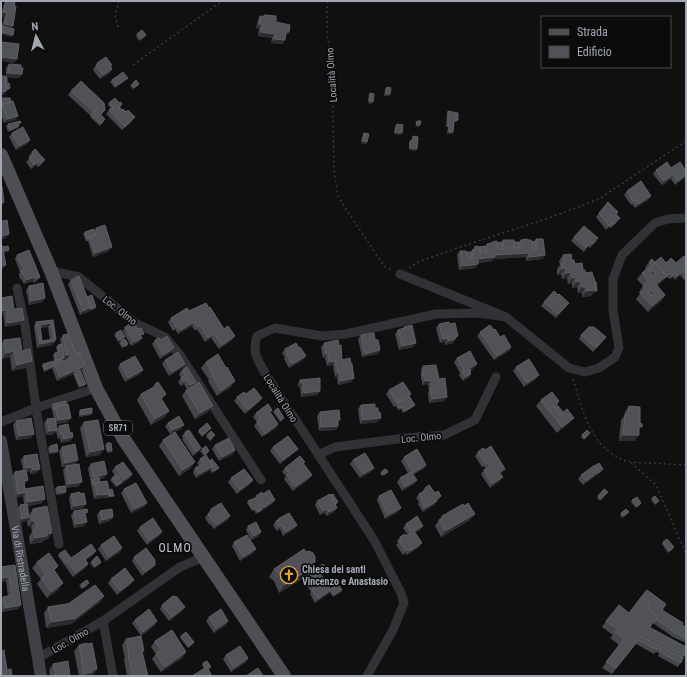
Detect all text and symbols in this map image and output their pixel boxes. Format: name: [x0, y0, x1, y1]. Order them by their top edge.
north arrow: [16, 16, 56, 56]
legend: [541, 16, 671, 68]
text: N: [31, 20, 39, 33]
text: Strada: [577, 25, 608, 39]
text: Edificio: [577, 45, 612, 59]
street label: Località Olmo: [324, 47, 339, 103]
street label: Loc. Olmo: [100, 294, 139, 327]
street label: Località Olmo: [261, 372, 300, 424]
road number: SR71: [104, 421, 132, 435]
street label: Loc. Olmo: [400, 430, 442, 445]
street label: Via di Ristradella: [9, 525, 32, 592]
district label: OLMO: [158, 541, 192, 555]
place label: Chiesa dei santi Vincenzo e Anastasio: [302, 564, 388, 587]
church icon: Chiesa dei santi Vincenzo e Anastasio: [279, 565, 299, 585]
street label: Loc. Olmo: [50, 626, 90, 655]

